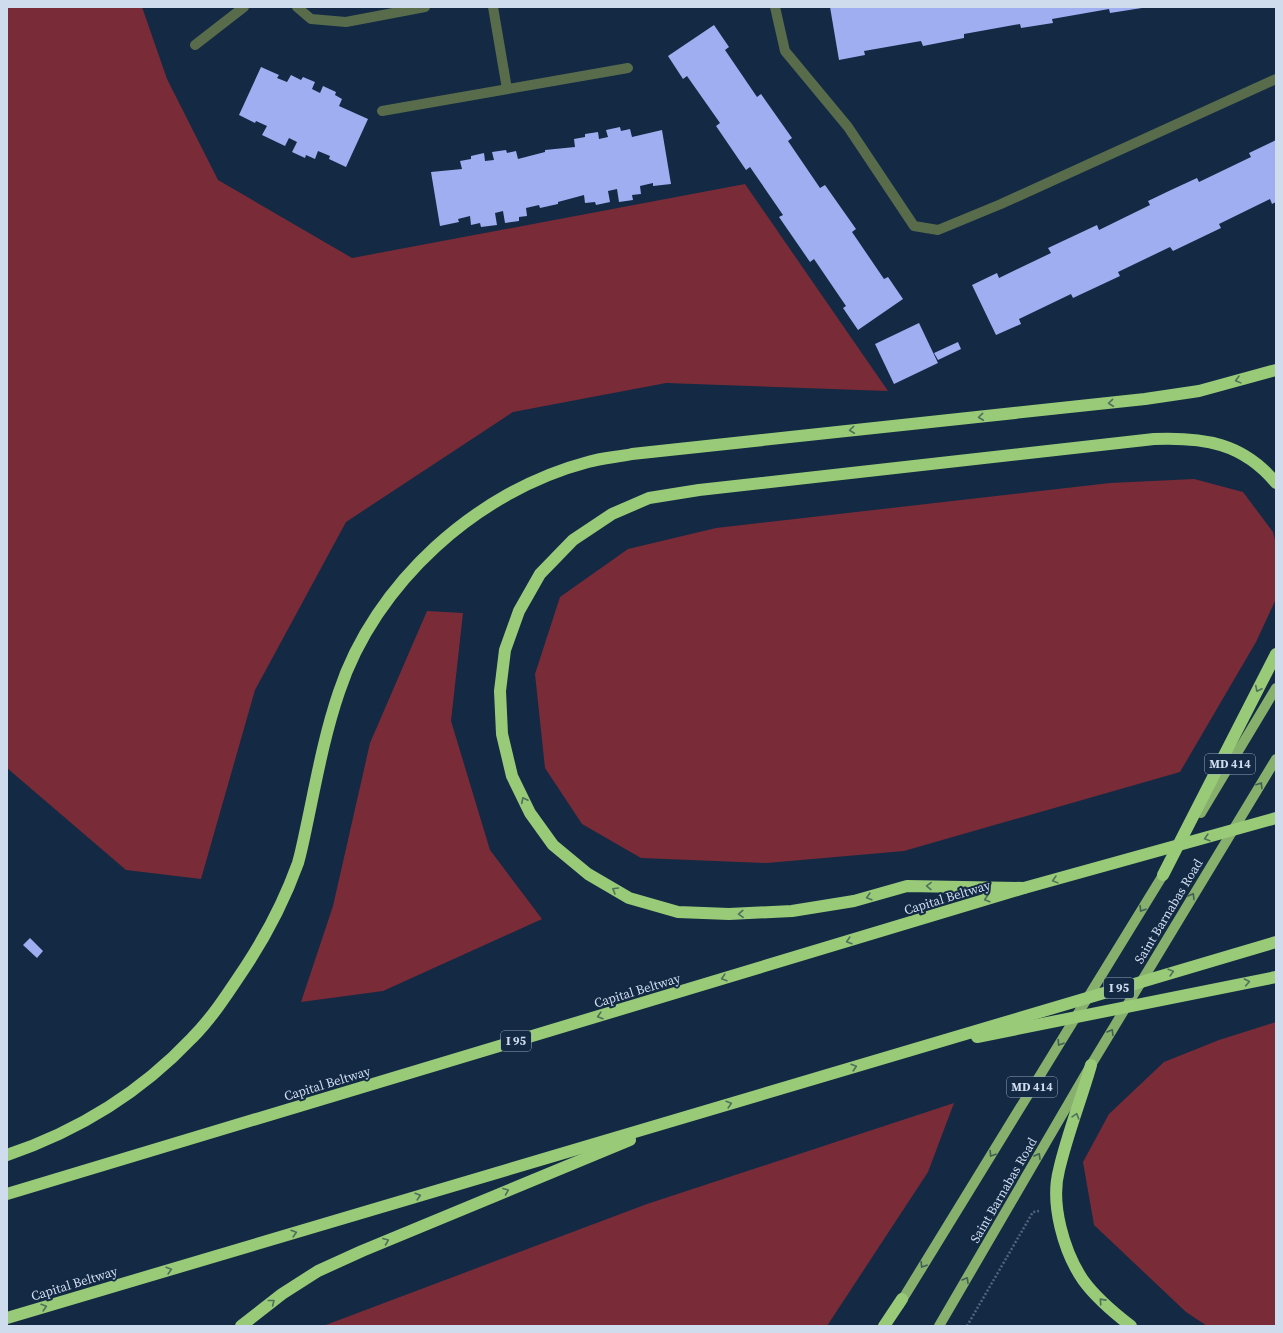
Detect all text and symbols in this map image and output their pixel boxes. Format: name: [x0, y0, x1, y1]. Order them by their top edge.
one-way arrow: [1235, 375, 1242, 384]
one-way arrow: [1108, 398, 1114, 407]
one-way arrow: [978, 412, 984, 421]
one-way arrow: [849, 426, 855, 435]
one-way arrow: [1255, 685, 1263, 692]
road number: MD 414: [1205, 754, 1255, 774]
one-way arrow: [1255, 782, 1262, 789]
one-way arrow: [521, 797, 529, 805]
one-way arrow: [1204, 833, 1211, 842]
street label: Saint Barnabas Road: [1130, 855, 1207, 967]
street label: Capital Beltway: [902, 876, 993, 919]
one-way arrow: [1052, 876, 1058, 884]
one-way arrow: [926, 882, 932, 890]
one-way arrow: [612, 887, 619, 894]
one-way arrow: [866, 892, 873, 901]
one-way arrow: [1188, 893, 1195, 900]
one-way arrow: [984, 894, 991, 903]
one-way arrow: [1140, 904, 1147, 911]
one-way arrow: [738, 910, 744, 918]
one-way arrow: [846, 936, 853, 945]
one-way arrow: [1167, 968, 1174, 977]
street label: Capital Beltway: [592, 969, 683, 1012]
one-way arrow: [721, 973, 728, 982]
road number: I 95: [1104, 978, 1134, 998]
one-way arrow: [1244, 979, 1250, 987]
one-way arrow: [597, 1011, 604, 1020]
one-way arrow: [1107, 1029, 1114, 1036]
road number: I 95: [501, 1031, 531, 1051]
one-way arrow: [1057, 1039, 1064, 1046]
street label: Capital Beltway: [282, 1062, 373, 1105]
one-way arrow: [850, 1063, 857, 1072]
road number: MD 414: [1007, 1077, 1057, 1097]
one-way arrow: [725, 1100, 732, 1109]
one-way arrow: [1071, 1112, 1079, 1119]
street label: Saint Barnabas Road: [966, 1134, 1041, 1246]
one-way arrow: [989, 1150, 996, 1157]
one-way arrow: [1034, 1153, 1041, 1160]
one-way arrow: [502, 1188, 510, 1196]
one-way arrow: [415, 1192, 422, 1201]
one-way arrow: [290, 1229, 297, 1238]
one-way arrow: [383, 1237, 390, 1245]
one-way arrow: [921, 1261, 928, 1268]
street label: Capital Beltway: [29, 1262, 120, 1305]
one-way arrow: [165, 1266, 172, 1275]
one-way arrow: [961, 1277, 968, 1284]
one-way arrow: [1099, 1298, 1106, 1306]
one-way arrow: [268, 1299, 275, 1307]
one-way arrow: [41, 1303, 48, 1312]

